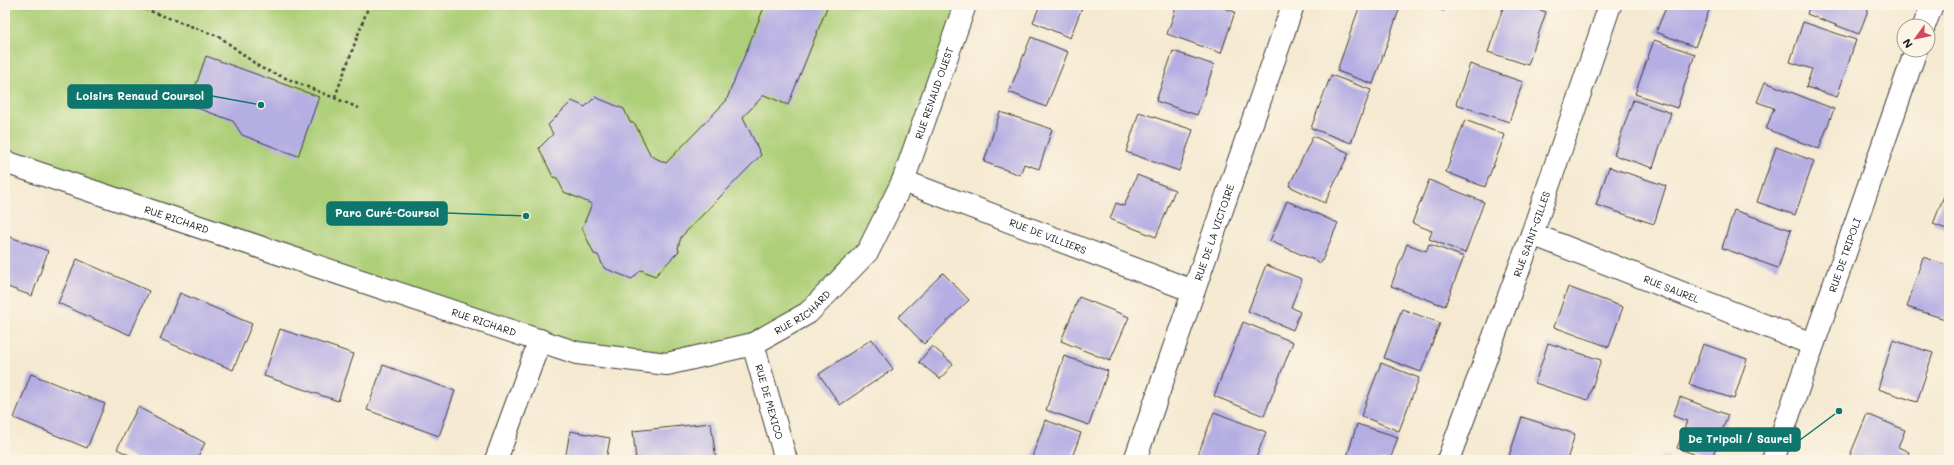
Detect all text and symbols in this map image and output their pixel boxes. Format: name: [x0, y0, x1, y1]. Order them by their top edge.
north arrow: [1896, 18, 1936, 58]
text: N: [1899, 36, 1916, 51]
street label: RUE RENAUD OUEST: [911, 45, 957, 141]
callout: Loisirs Renaud Coursol: [68, 85, 212, 108]
text: Loisirs Renaud Coursol: [76, 88, 204, 103]
street label: RUE DE LA VICTOIRE: [1191, 182, 1237, 282]
street label: RUE SAINT-GILLES: [1510, 189, 1553, 279]
street label: RUE RICHARD: [143, 202, 211, 237]
callout: Parc Curé-Coursol: [327, 202, 447, 225]
text: Parc Curé-Coursol: [335, 205, 439, 220]
street label: RUE DE VILLIERS: [1007, 215, 1089, 257]
street label: RUE DE TRIPOLI: [1825, 215, 1864, 294]
street label: RUE SAUREL: [1642, 272, 1702, 306]
street label: RUE RICHARD: [772, 287, 834, 338]
street label: RUE RICHARD: [450, 305, 518, 339]
street label: RUE DE MEXICO: [752, 362, 787, 441]
callout: De Tripoli / Saurel: [1680, 428, 1800, 451]
text: De Tripoli / Saurel: [1688, 431, 1792, 446]

